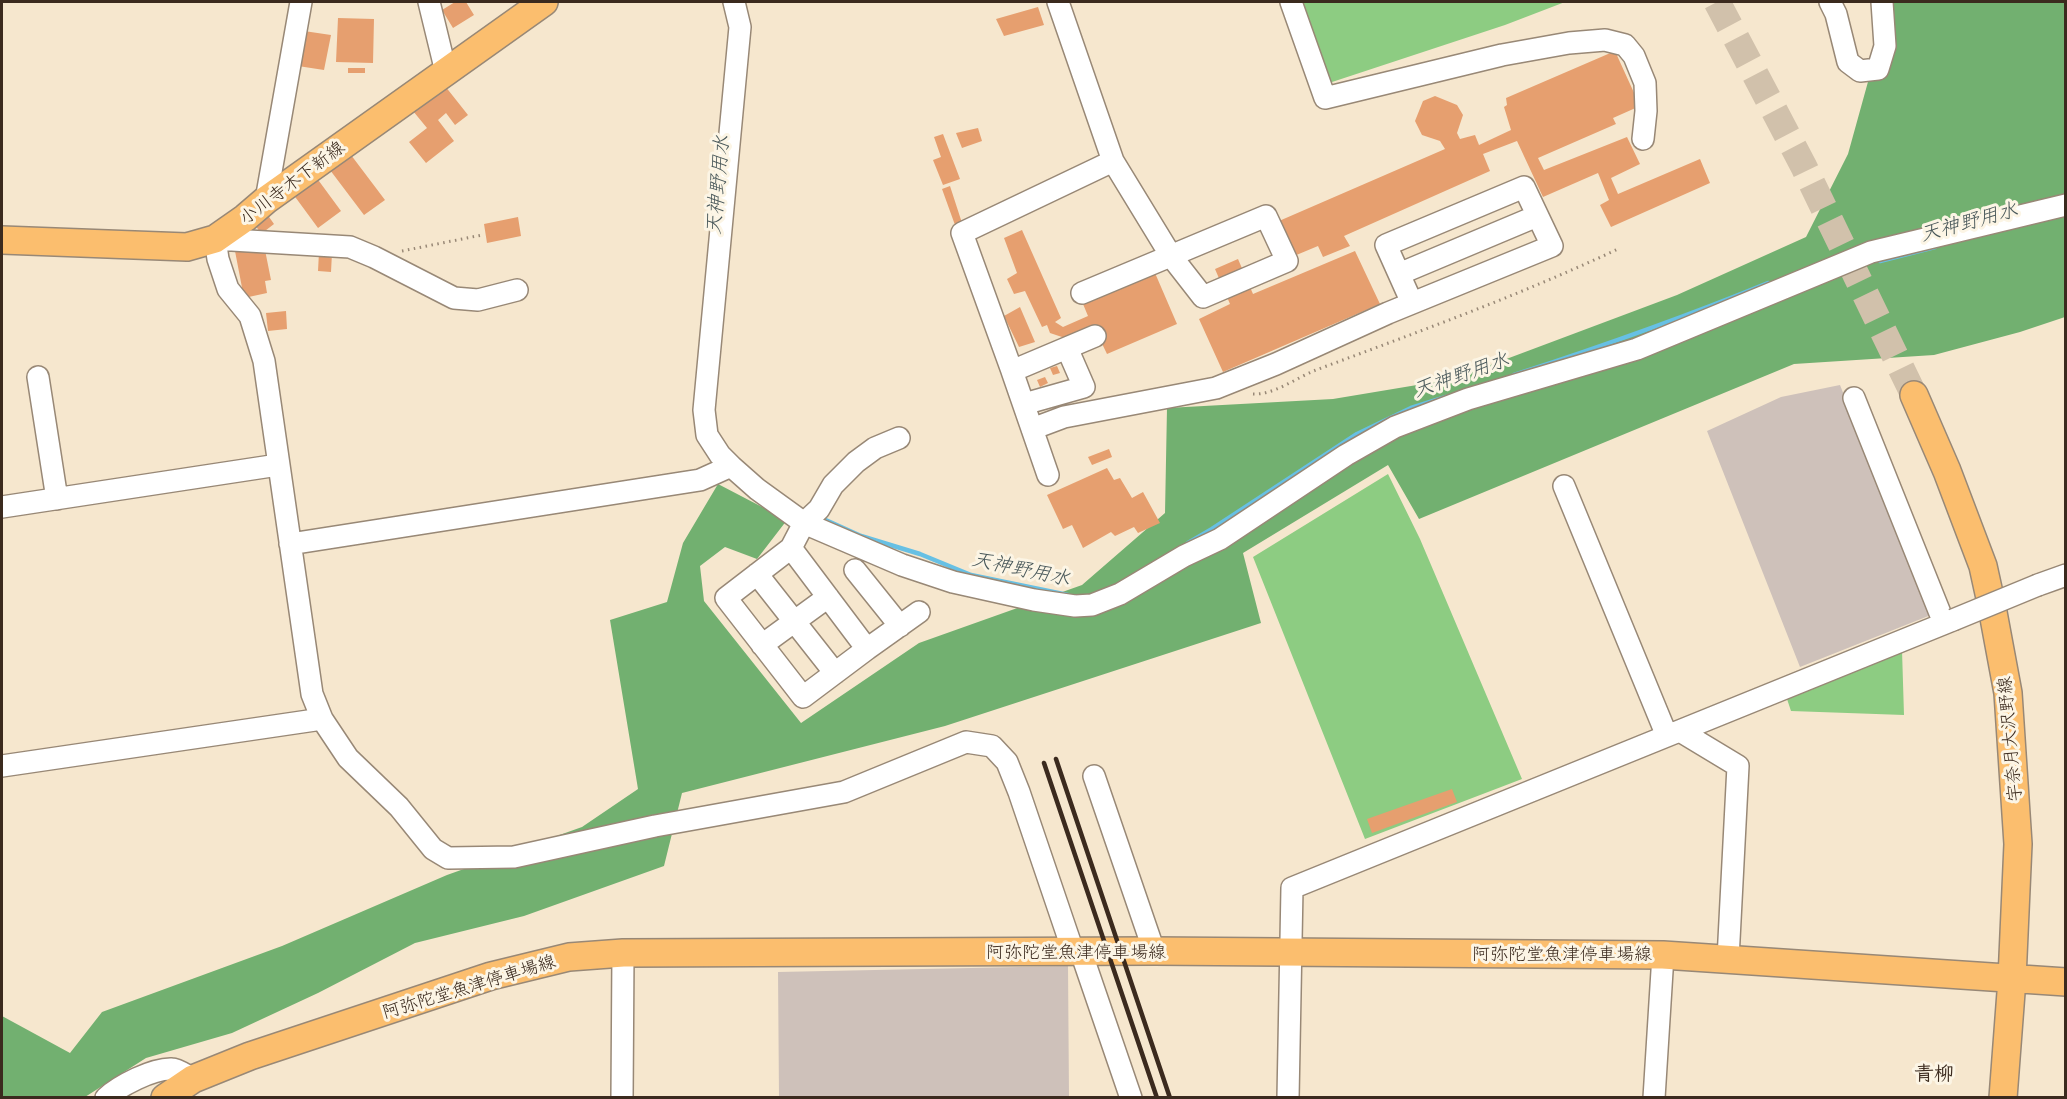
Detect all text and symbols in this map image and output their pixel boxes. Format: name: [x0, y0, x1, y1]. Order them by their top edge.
water label: 天神野用水: [702, 134, 734, 236]
street label: 小川寺木下新線: [235, 136, 349, 230]
water label: 天神野用水: [1918, 197, 2020, 247]
water label: 天神野用水: [1410, 347, 1512, 403]
water label: 天神野用水: [970, 547, 1072, 591]
street label: 宇奈月大沢野線: [1994, 675, 2026, 803]
street label: 阿弥陀堂魚津停車場線: [986, 941, 1166, 963]
street label: 阿弥陀堂魚津停車場線: [1472, 943, 1652, 965]
street label: 阿弥陀堂魚津停車場線: [380, 950, 558, 1024]
district label: 青柳: [1914, 1062, 1954, 1086]

